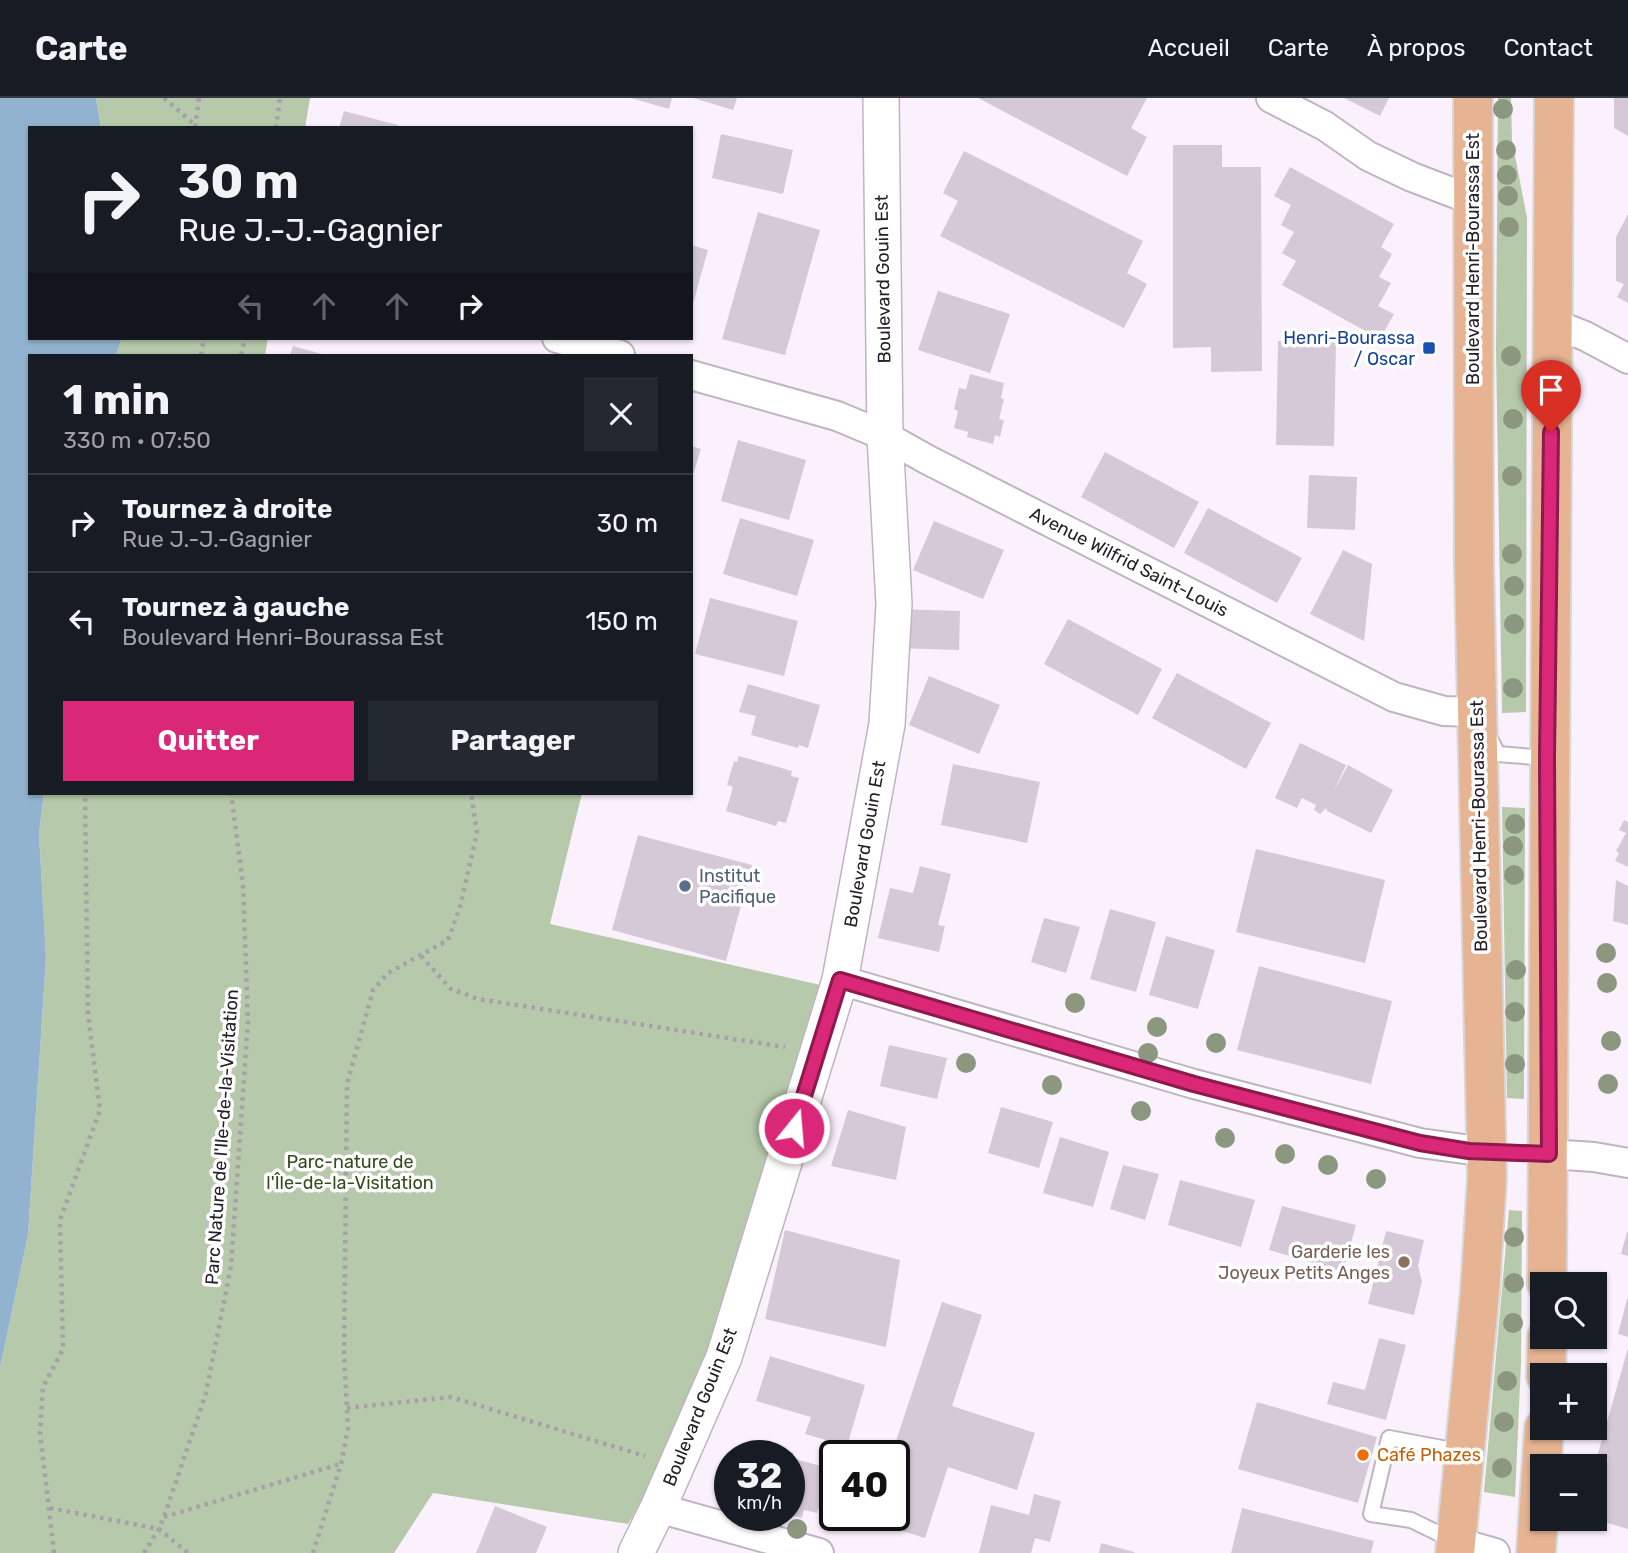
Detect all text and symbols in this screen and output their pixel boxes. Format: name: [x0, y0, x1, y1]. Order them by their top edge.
text: Carte: [35, 29, 128, 68]
text: Accueil: [1148, 34, 1230, 62]
text: Carte: [1268, 34, 1329, 62]
text: À propos: [1367, 34, 1466, 62]
text: Contact: [1504, 34, 1593, 62]
street label: Boulevard Henri-Bourassa Est: [1462, 133, 1484, 385]
text: 30 m: [178, 152, 299, 210]
icon: right: [63, 154, 154, 245]
street label: Boulevard Gouin Est: [871, 194, 895, 364]
text: Rue J.-J.-Gagnier: [178, 211, 442, 249]
icon: left: [232, 287, 270, 325]
icon: ahead: [305, 287, 343, 325]
icon: ahead: [378, 287, 416, 325]
icon: right: [451, 287, 489, 325]
place label: Henri-Bourassa / Oscar: [1283, 327, 1415, 370]
marker: Henri-Bourassa / Oscar: [1421, 340, 1437, 356]
pin: [1521, 360, 1581, 432]
icon: arrive: [1532, 371, 1570, 409]
text: 1 min: [63, 375, 170, 425]
button: close: [584, 377, 658, 451]
text: 330 m · 07:50: [63, 426, 211, 454]
text: Tournez à droite: [122, 494, 332, 525]
street label: Avenue Wilfrid Saint-Louis: [1026, 502, 1232, 622]
icon: right: [63, 504, 101, 542]
text: 30 m: [596, 508, 658, 539]
text: Rue J.-J.-Gagnier: [122, 525, 312, 553]
text: Tournez à gauche: [122, 592, 350, 623]
icon: left: [63, 602, 101, 640]
text: 150 m: [585, 606, 658, 637]
text: Boulevard Henri-Bourassa Est: [122, 623, 444, 651]
street label: Boulevard Henri-Bourassa Est: [1466, 700, 1492, 952]
button: Quitter: [63, 701, 354, 781]
button: Partager: [368, 701, 658, 781]
street label: Boulevard Gouin Est: [840, 759, 890, 929]
place label: Institut Pacifique: [699, 865, 776, 908]
marker: Institut Pacifique: [677, 878, 693, 894]
street label: Parc Nature de l'Ile-de-la-Visitation: [201, 988, 243, 1286]
position arrow: [757, 1091, 831, 1165]
park label: Parc-nature de l'Île-de-la-Visitation: [266, 1151, 434, 1194]
place label: Garderie les Joyeux Petits Anges: [1218, 1241, 1390, 1284]
marker: Garderie les Joyeux Petits Anges: [1396, 1254, 1412, 1270]
map controls: [1530, 1272, 1607, 1531]
button: search: [1530, 1272, 1607, 1349]
street label: Boulevard Gouin Est: [658, 1325, 742, 1489]
button: +: [1530, 1363, 1607, 1440]
speed limit sign: 40: [819, 1440, 910, 1531]
place label: Café Phazes: [1377, 1444, 1481, 1466]
marker: Café Phazes: [1355, 1447, 1371, 1463]
button: −: [1530, 1454, 1607, 1531]
text: 32: [737, 1455, 782, 1497]
text: km/h: [737, 1492, 782, 1514]

